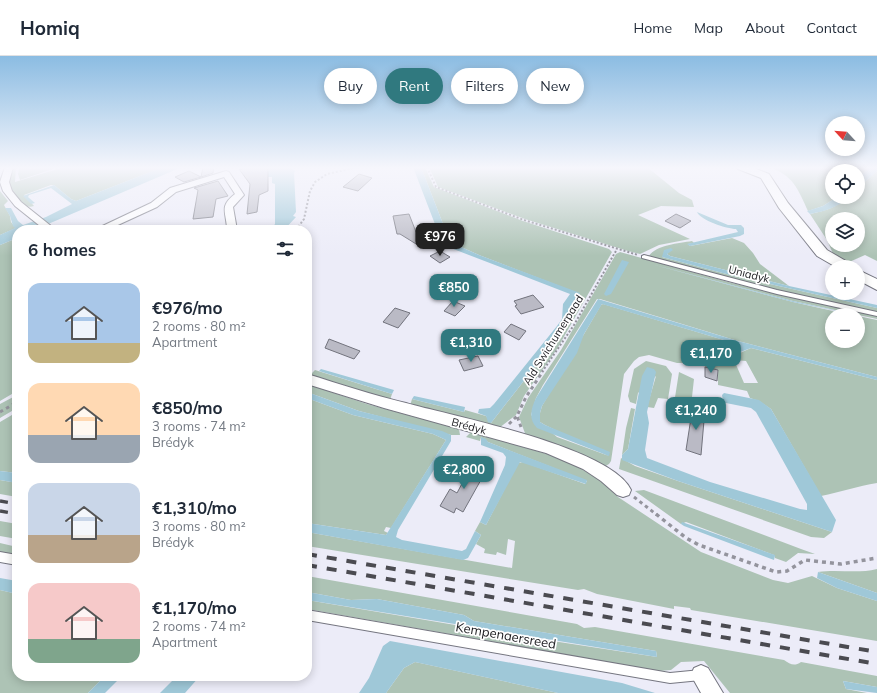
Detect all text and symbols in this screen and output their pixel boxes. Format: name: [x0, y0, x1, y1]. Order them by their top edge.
text: Homiq: [20, 16, 80, 40]
text: Home: [633, 19, 672, 37]
text: Map: [694, 19, 723, 37]
text: About: [745, 19, 785, 37]
text: Contact: [807, 19, 857, 37]
chip: Buy: [324, 68, 377, 104]
chip: Rent: [385, 68, 443, 104]
chip: Filters: [451, 68, 518, 104]
chip: New: [526, 68, 584, 104]
north arrow: [825, 116, 865, 156]
map controls: [825, 116, 865, 348]
button: locate: [825, 164, 865, 204]
button: layers: [825, 212, 865, 252]
pin: €976: [416, 223, 464, 257]
text: €976: [424, 228, 456, 244]
icon: filters: [274, 238, 296, 260]
text: 6 homes: [28, 239, 96, 260]
button: +: [825, 260, 865, 300]
street label: Uniadyk: [727, 262, 771, 286]
pin: €850: [430, 274, 478, 308]
text: €850: [438, 279, 470, 295]
street label: Ald Swichumerpaad: [520, 292, 586, 388]
text: €976/mo: [152, 297, 223, 318]
icon: home: [60, 299, 108, 347]
button: −: [825, 308, 865, 348]
text: 2 rooms · 80 m²: [152, 318, 246, 334]
pin: €1,310: [438, 329, 504, 363]
text: Apartment: [152, 334, 217, 350]
text: €1,310: [450, 334, 492, 350]
pin: €1,170: [678, 340, 744, 374]
text: €1,170: [690, 345, 732, 361]
text: €850/mo: [152, 397, 223, 418]
pin: €1,240: [663, 397, 729, 431]
icon: home: [60, 399, 108, 447]
text: €1,240: [675, 402, 717, 418]
street label: Brédyk: [450, 415, 488, 437]
text: 3 rooms · 74 m²: [152, 418, 246, 434]
text: Brédyk: [152, 434, 194, 450]
pin: €2,800: [431, 456, 497, 490]
text: €2,800: [443, 461, 485, 477]
text: €1,310/mo: [152, 497, 237, 518]
icon: home: [60, 499, 108, 547]
text: 3 rooms · 80 m²: [152, 518, 246, 534]
text: Brédyk: [152, 534, 194, 550]
text: €1,170/mo: [152, 597, 237, 618]
icon: home: [60, 599, 108, 647]
text: 2 rooms · 74 m²: [152, 618, 246, 634]
street label: Kempenaersreed: [455, 618, 557, 652]
text: Apartment: [152, 634, 217, 650]

